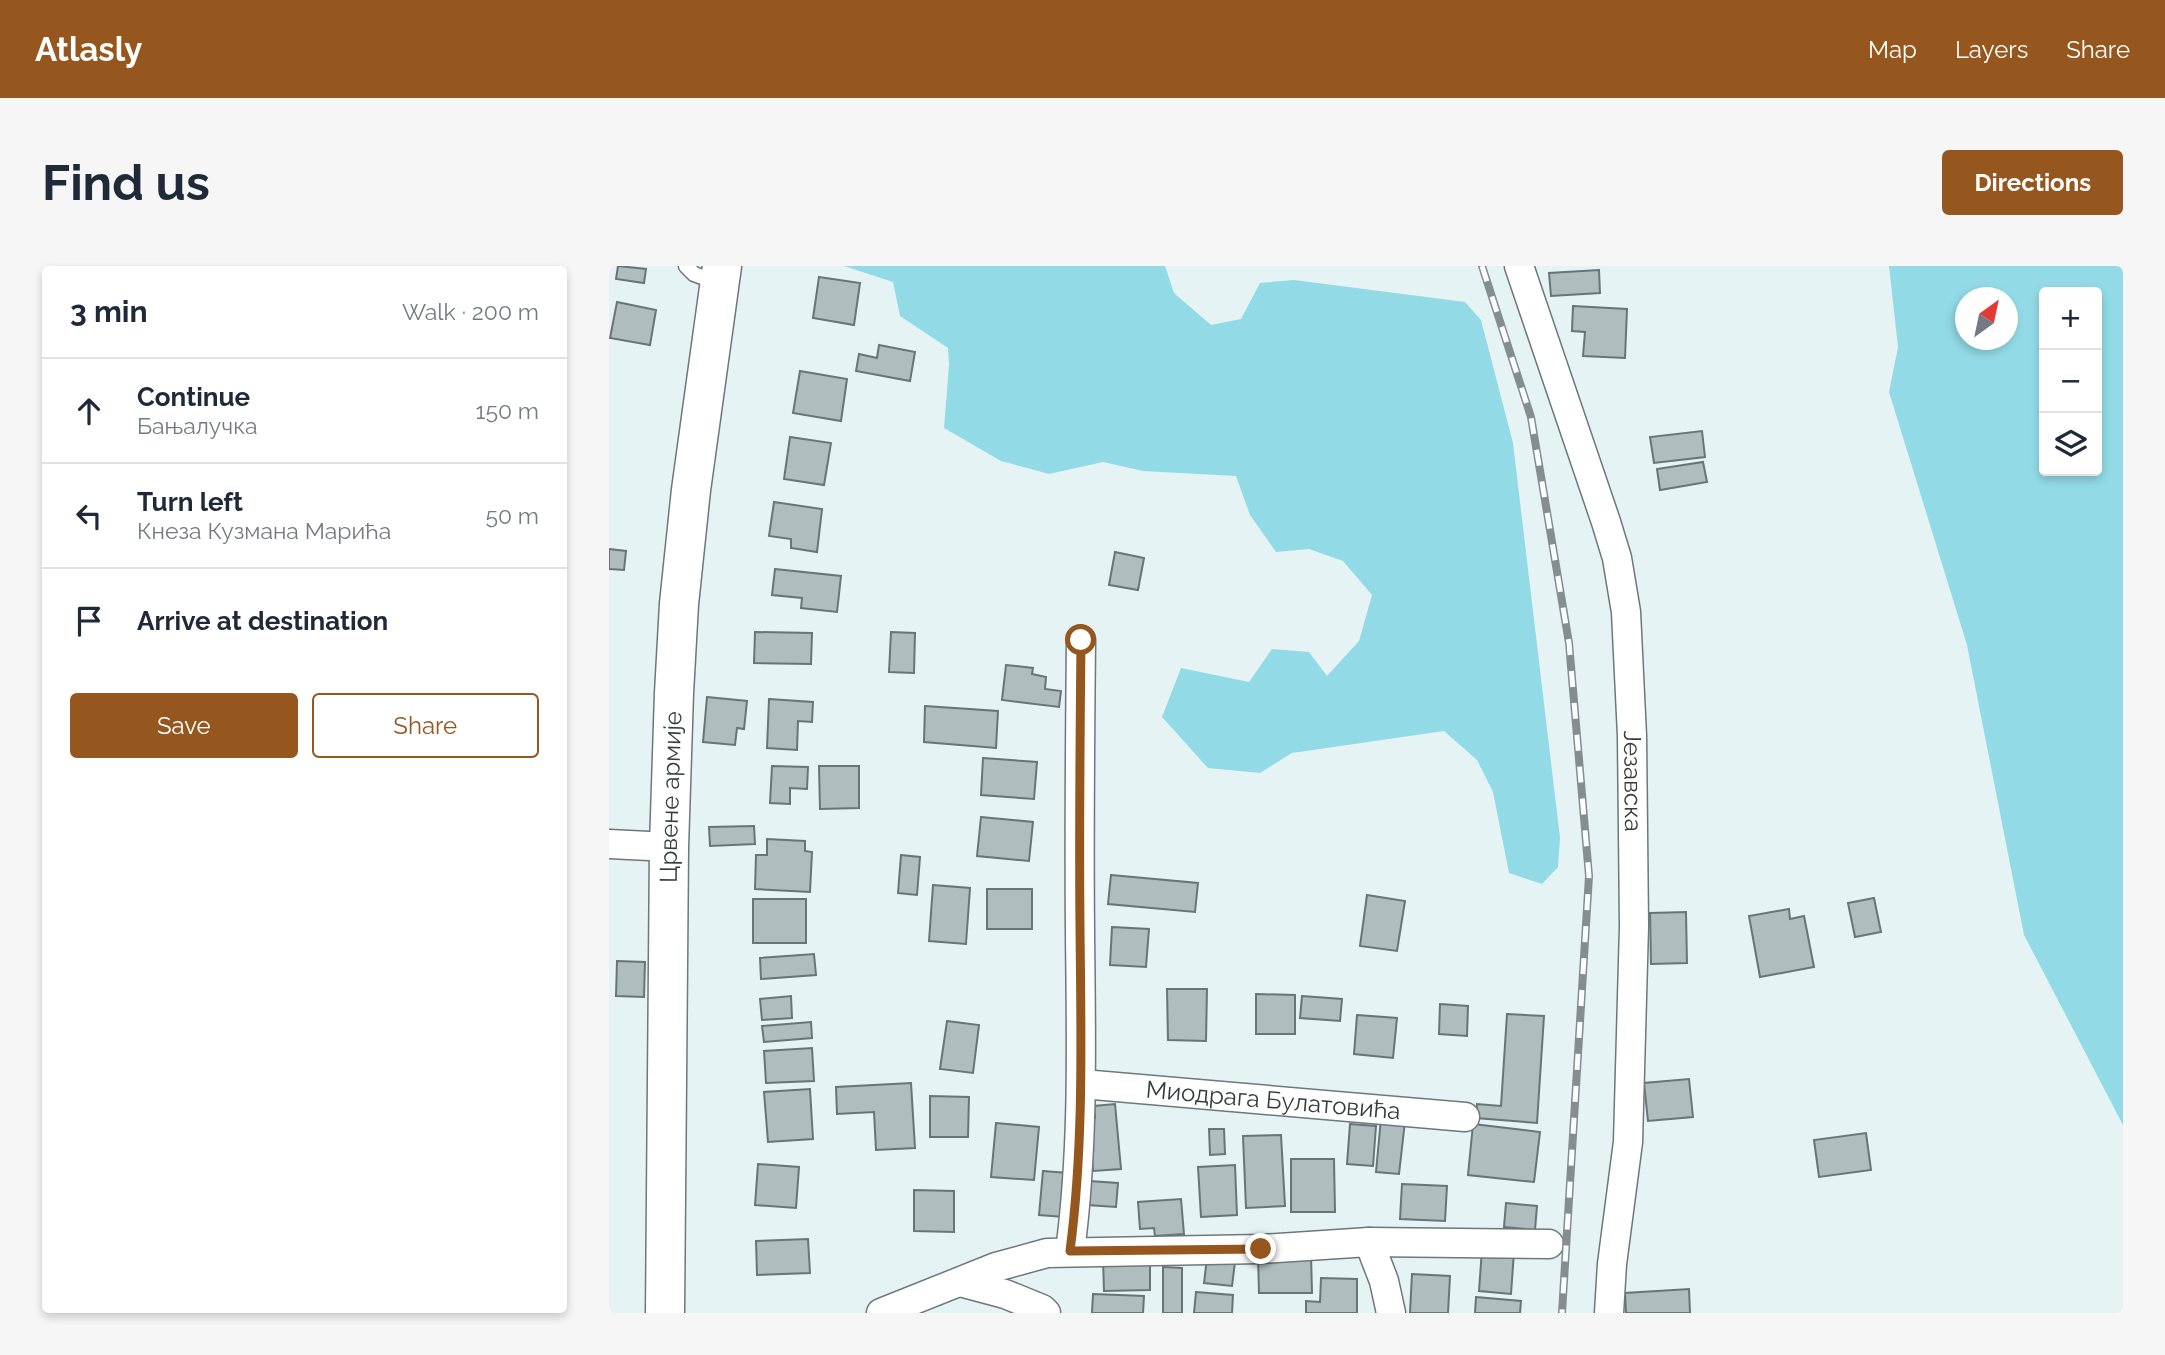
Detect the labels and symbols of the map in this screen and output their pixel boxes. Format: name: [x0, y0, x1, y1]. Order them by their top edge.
north arrow: [1955, 287, 2018, 350]
route start: [1065, 624, 1096, 655]
street label: Црвене армије: [654, 711, 687, 883]
street label: Језавска: [1618, 730, 1648, 832]
street label: Миодрага Булатовића: [1145, 1075, 1402, 1125]
route end: [1245, 1233, 1276, 1264]

